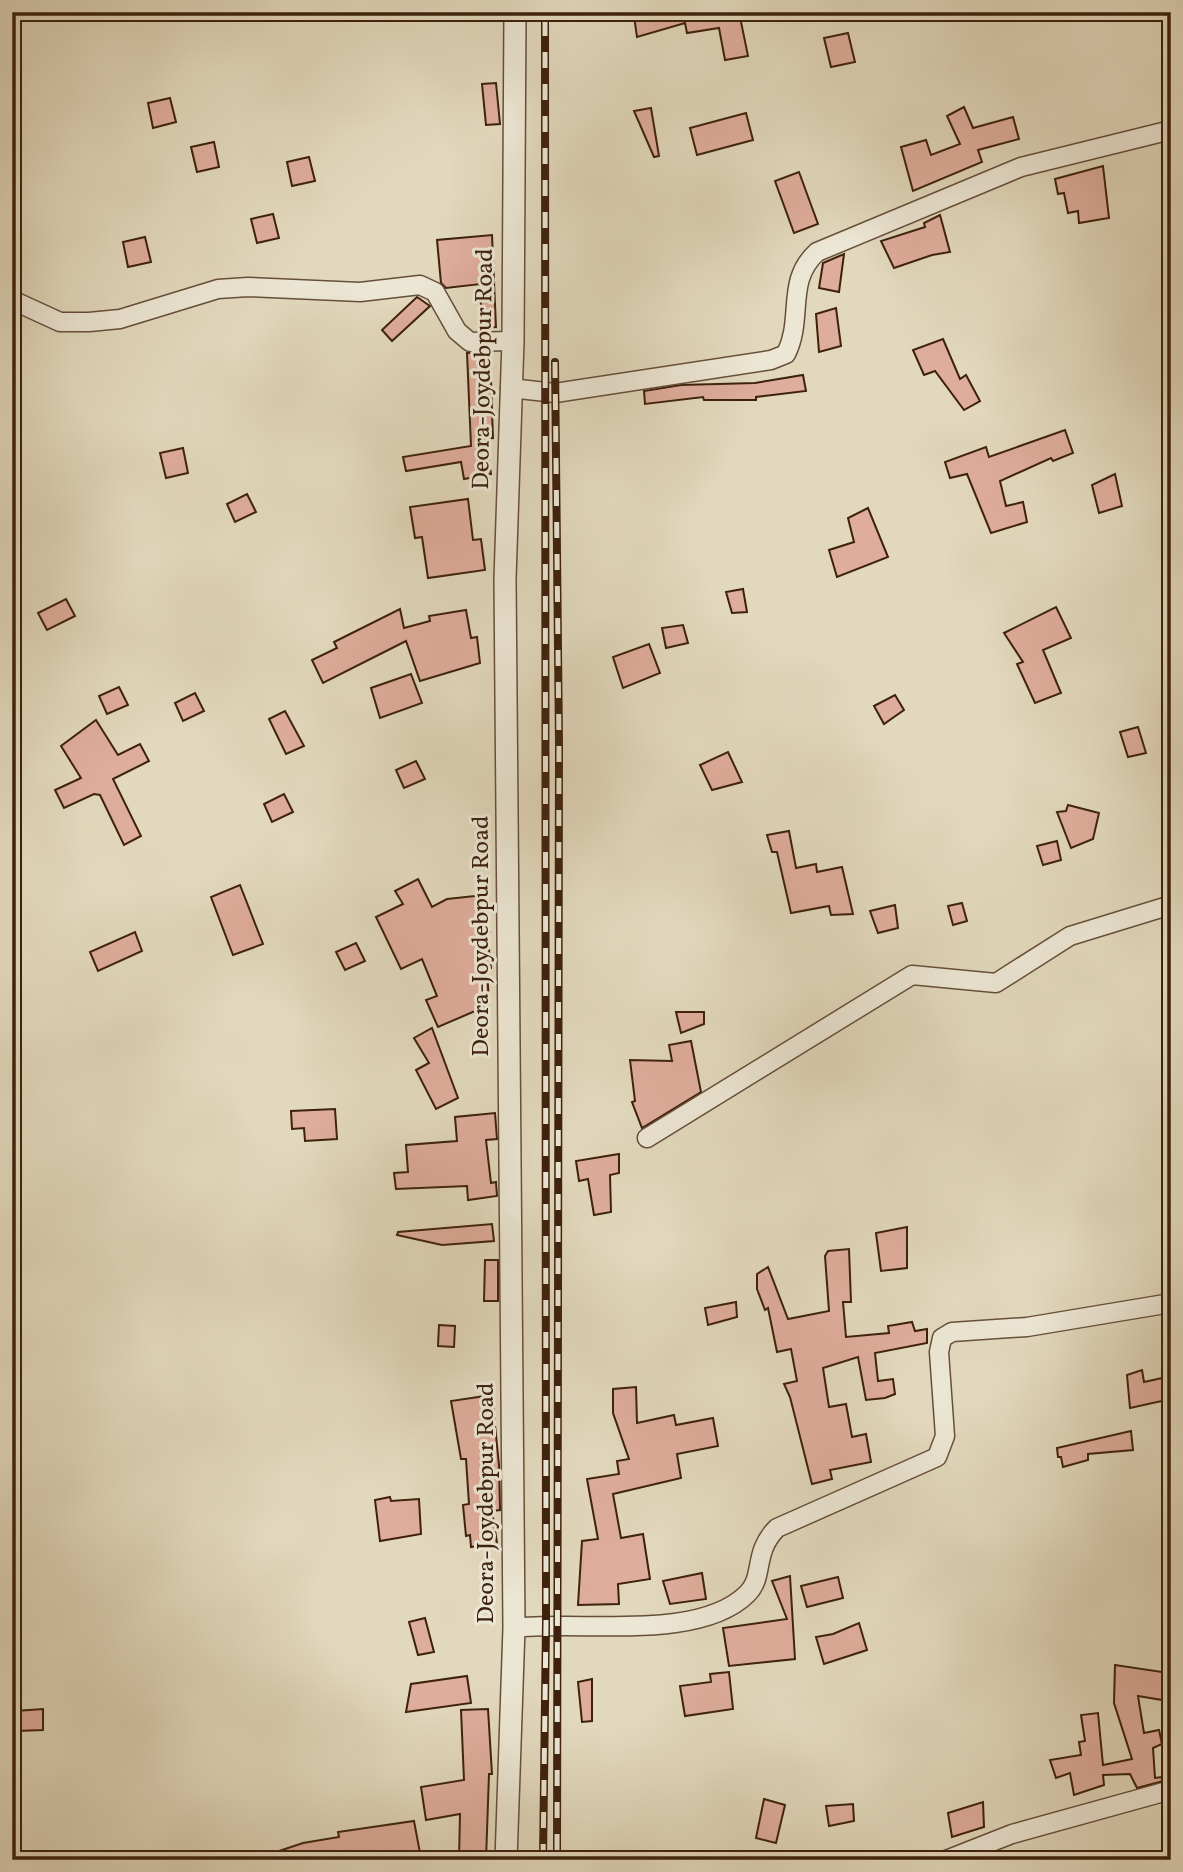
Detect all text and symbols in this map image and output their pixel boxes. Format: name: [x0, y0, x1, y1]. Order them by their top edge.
street label: Deora-Joydebpur Road: [465, 248, 503, 490]
street label: Deora-Joydebpur Road: [465, 815, 499, 1057]
street label: Deora-Joydebpur Road: [470, 1382, 504, 1624]

